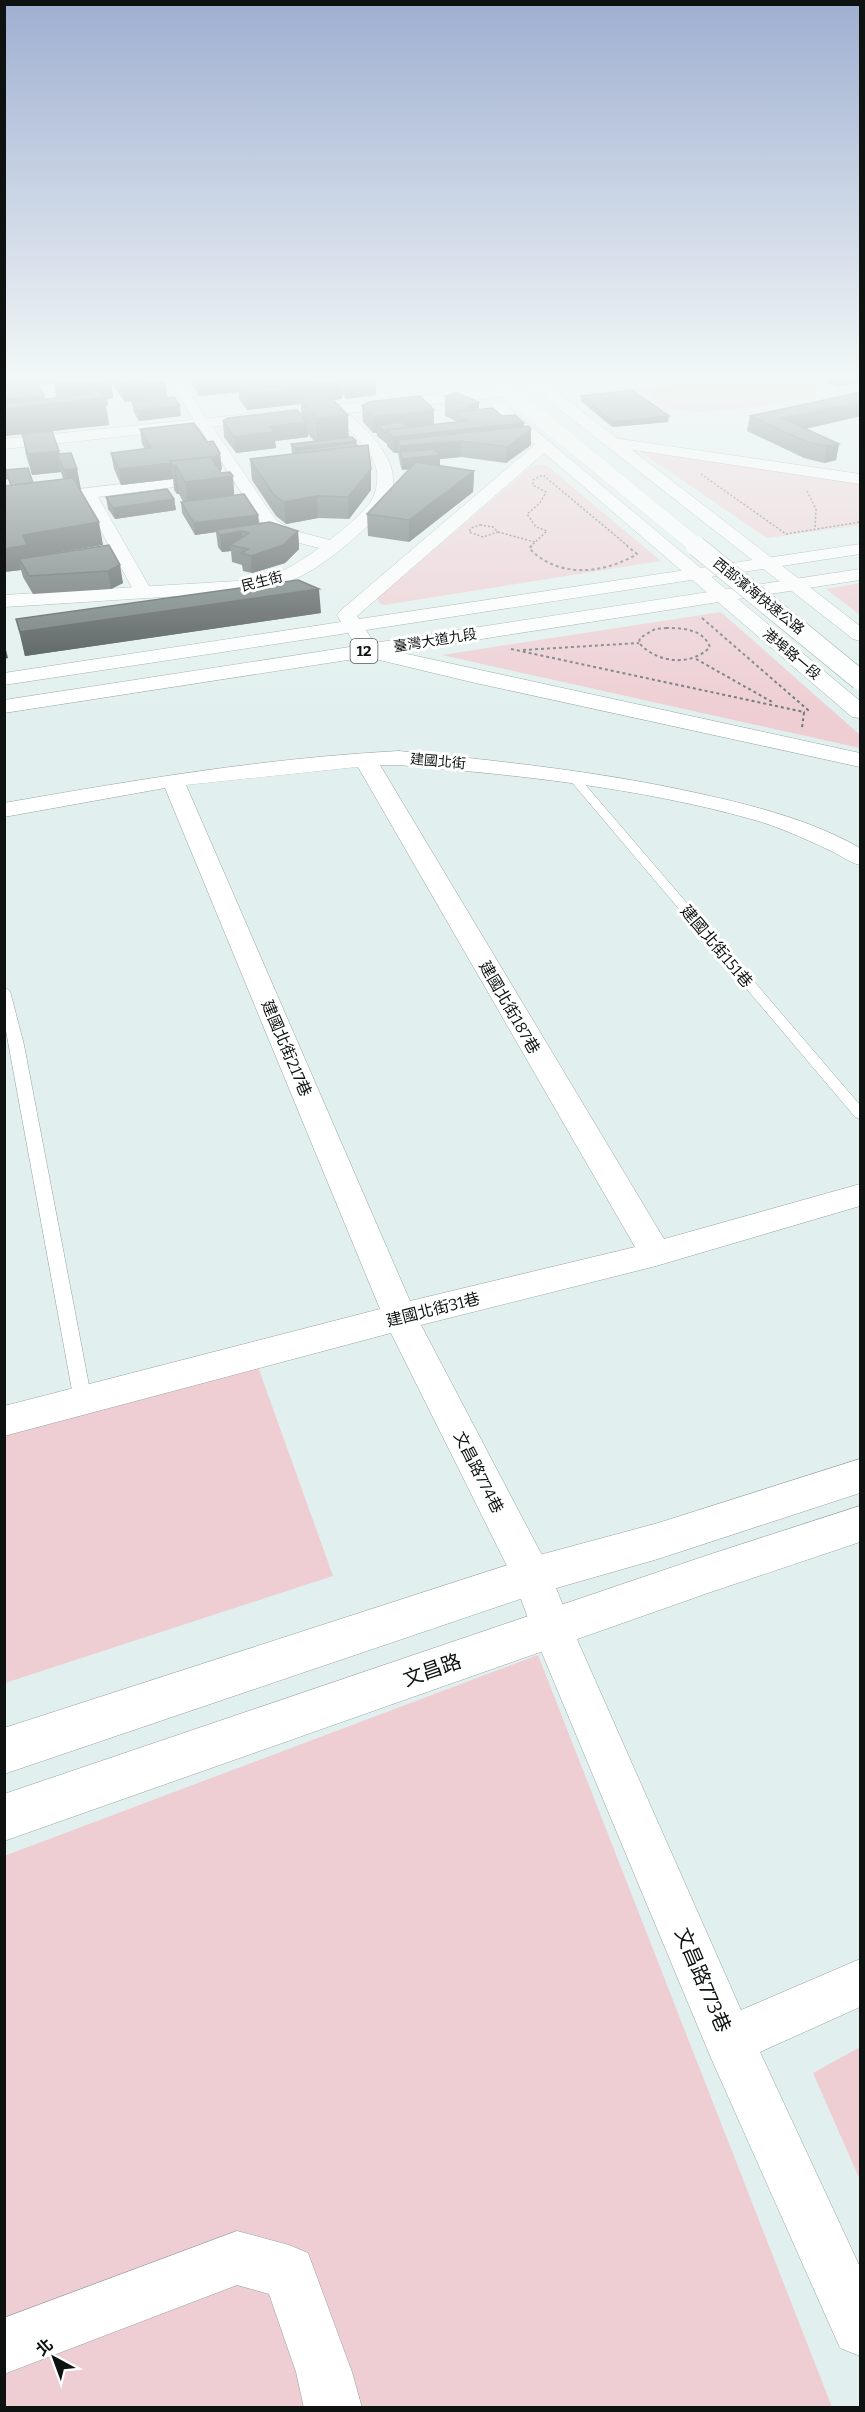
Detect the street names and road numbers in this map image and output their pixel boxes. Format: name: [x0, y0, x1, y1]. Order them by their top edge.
street label: 西部濱海快速公路: [710, 555, 808, 638]
street label: 民生街: [240, 568, 285, 595]
street label: 港埠路一段: [759, 625, 824, 683]
street label: 臺灣大道九段: [392, 626, 478, 655]
road number: 12: [350, 639, 378, 663]
street label: 建國北街: [409, 751, 467, 772]
street label: 建國北街151巷: [677, 901, 756, 991]
street label: 建國北街187巷: [475, 957, 544, 1057]
street label: 建國北街217巷: [258, 997, 315, 1099]
street label: 建國北街31巷: [384, 1289, 482, 1330]
street label: 文昌路774巷: [450, 1428, 507, 1516]
street label: 文昌路: [400, 1649, 464, 1691]
street label: 文昌路773巷: [670, 1924, 736, 2036]

